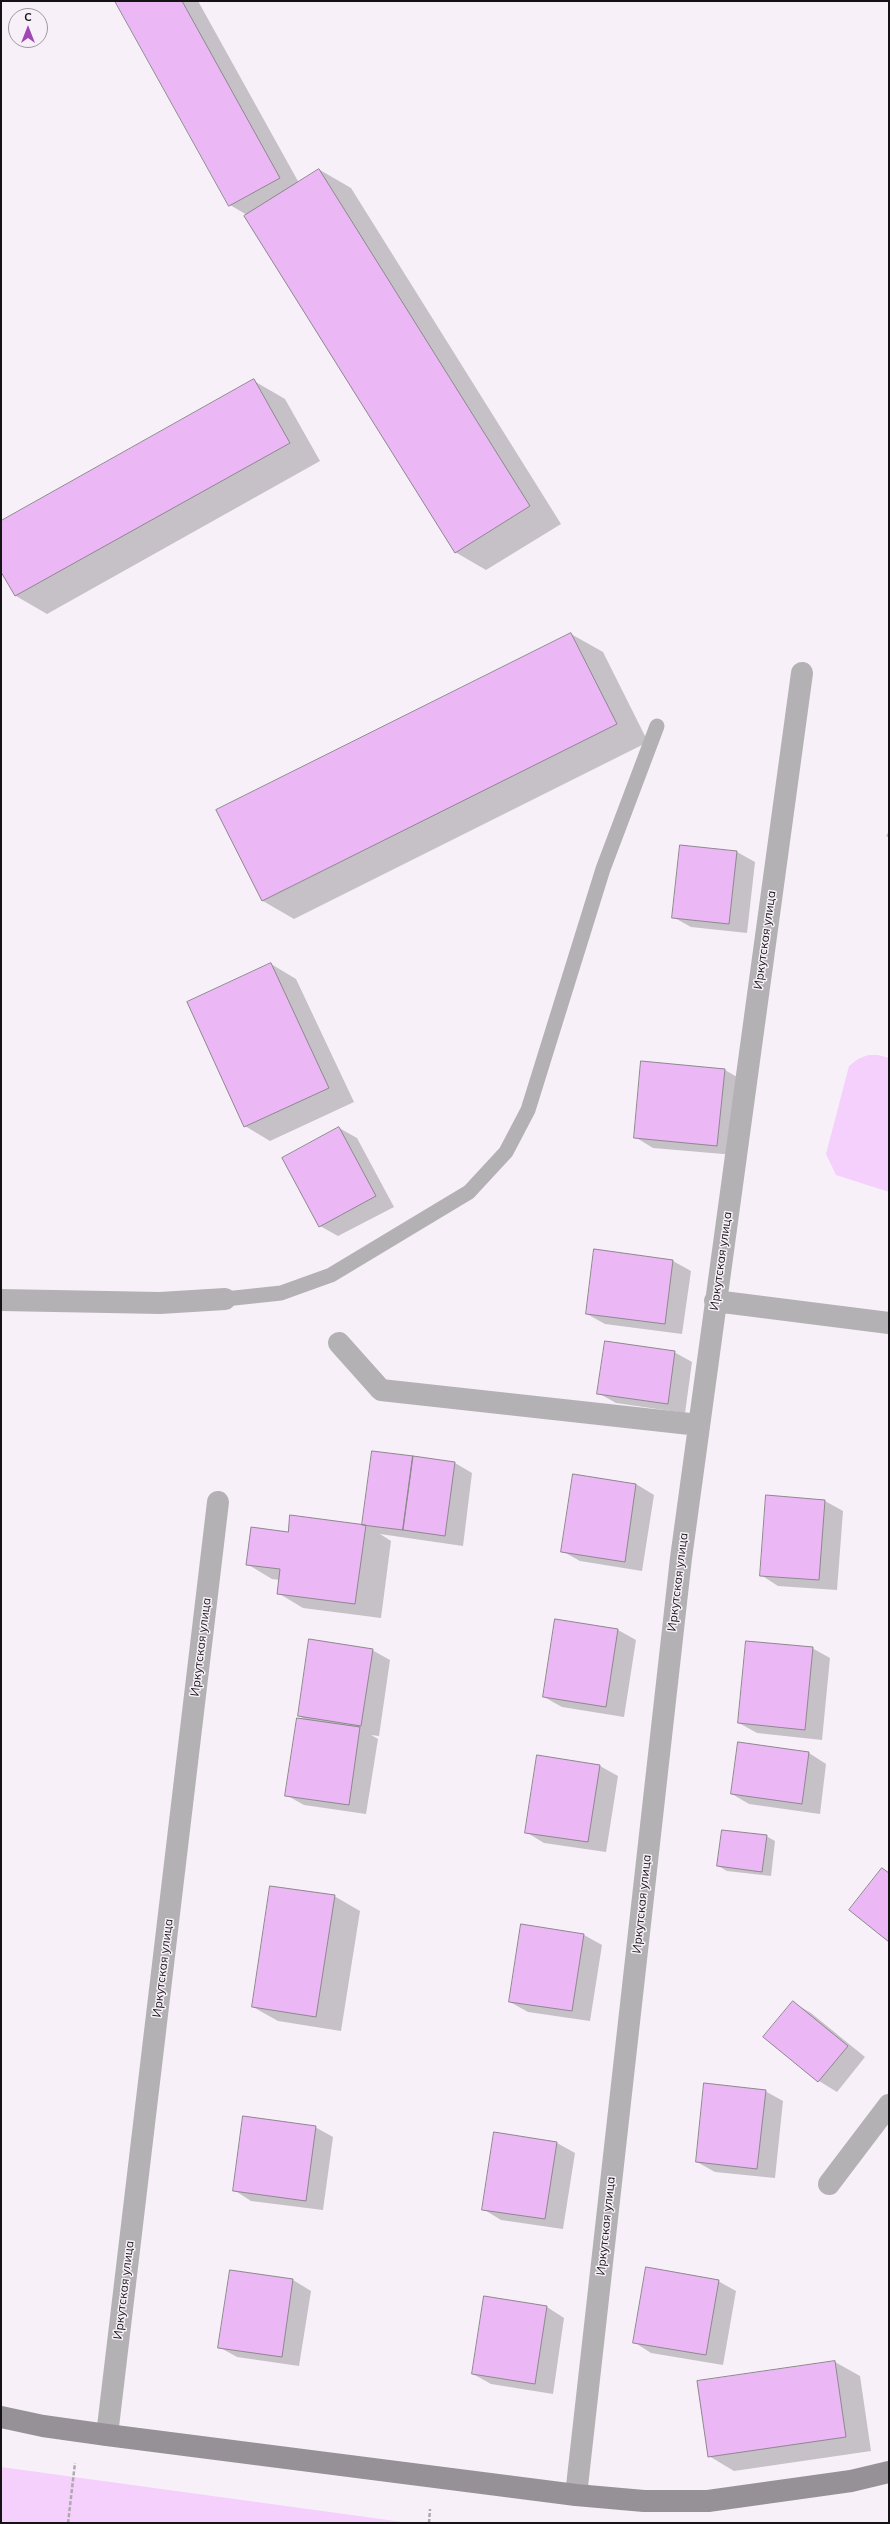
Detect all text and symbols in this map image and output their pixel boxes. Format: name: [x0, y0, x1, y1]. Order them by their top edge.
north arrow: [8, 8, 48, 48]
text: С: [24, 10, 32, 24]
street label: Иркутская улица: [751, 890, 779, 990]
street label: Иркутская улица: [707, 1211, 735, 1311]
street label: Иркутская улица: [665, 1532, 691, 1632]
street label: Иркутская улица: [188, 1597, 214, 1697]
street label: Иркутская улица: [630, 1854, 654, 1954]
street label: Иркутская улица: [150, 1918, 176, 2018]
street label: Иркутская улица: [594, 2176, 618, 2276]
street label: Иркутская улица: [111, 2240, 137, 2340]

